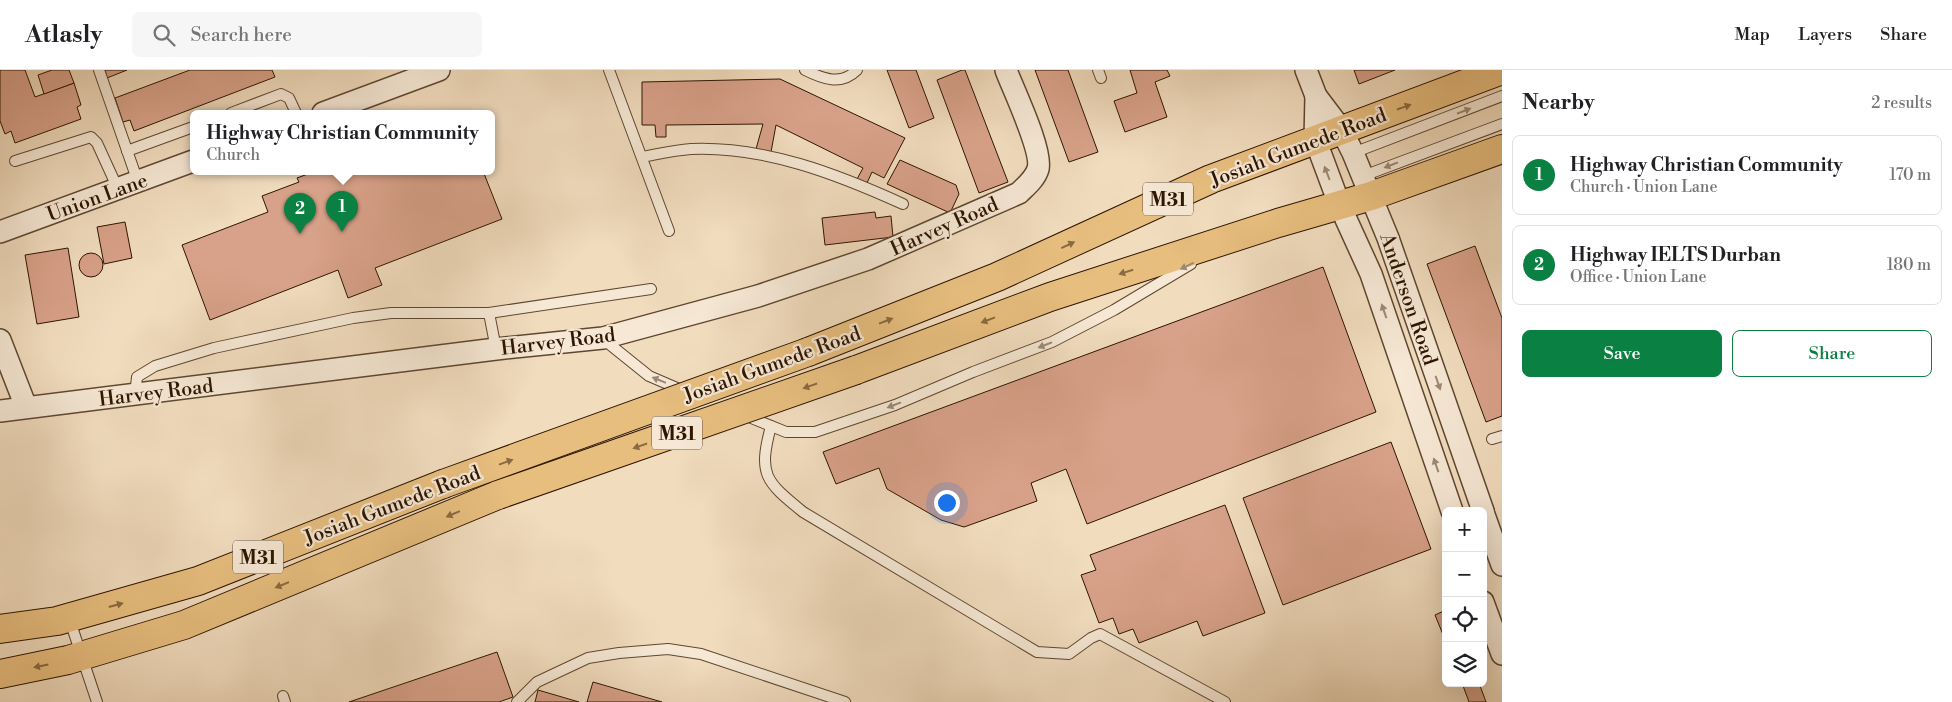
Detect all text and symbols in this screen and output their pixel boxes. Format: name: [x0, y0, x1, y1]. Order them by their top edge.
search box: [132, 12, 482, 57]
text: Atlasly: [25, 20, 102, 50]
icon: search: [150, 21, 178, 49]
text: Search here: [190, 23, 292, 47]
text: Map: [1735, 23, 1770, 46]
text: Layers: [1798, 23, 1852, 46]
text: Share: [1880, 23, 1927, 46]
text: Nearby: [1522, 90, 1595, 116]
text: 2 results: [1871, 93, 1932, 113]
street label: Josiah Gumede Road: [1206, 103, 1391, 194]
one-way arrow: [1396, 103, 1411, 110]
one-way arrow: [1457, 106, 1471, 114]
popup: [190, 110, 495, 175]
text: Highway Christian Community: [206, 121, 479, 145]
text: Church: [206, 145, 260, 165]
text: Highway Christian Community: [1570, 153, 1843, 177]
one-way arrow: [1383, 161, 1398, 169]
one-way arrow: [1323, 165, 1330, 180]
text: 1: [1535, 165, 1543, 185]
text: 170 m: [1889, 165, 1931, 185]
street label: Union Lane: [44, 169, 151, 228]
text: Church · Union Lane: [1570, 177, 1717, 197]
road number: M31: [1143, 182, 1193, 216]
pin: 1: [326, 191, 358, 232]
street label: Harvey Road: [887, 192, 1003, 262]
pin: 2: [284, 193, 316, 234]
street label: Anderson Road: [1373, 229, 1442, 369]
one-way arrow: [1061, 240, 1075, 248]
text: Highway IELTS Durban: [1570, 243, 1781, 267]
text: 2: [1534, 255, 1544, 275]
text: 180 m: [1887, 255, 1931, 275]
one-way arrow: [1180, 262, 1194, 270]
text: Office · Union Lane: [1570, 267, 1707, 287]
one-way arrow: [1119, 269, 1134, 277]
one-way arrow: [1380, 303, 1387, 318]
one-way arrow: [980, 316, 995, 324]
one-way arrow: [879, 317, 894, 325]
street label: Josiah Gumede Road: [679, 321, 865, 409]
street label: Harvey Road: [499, 323, 618, 362]
button: Save: [1522, 330, 1722, 377]
button: Share: [1732, 330, 1932, 377]
one-way arrow: [1037, 341, 1052, 349]
street label: Harvey Road: [97, 374, 216, 413]
one-way arrow: [652, 376, 666, 384]
one-way arrow: [1434, 376, 1442, 391]
one-way arrow: [802, 383, 817, 390]
one-way arrow: [886, 401, 901, 409]
road number: M31: [652, 416, 702, 449]
one-way arrow: [632, 442, 647, 450]
one-way arrow: [1432, 457, 1439, 472]
one-way arrow: [498, 458, 513, 465]
street label: Josiah Gumede Road: [300, 461, 485, 552]
your location: [934, 490, 960, 516]
map controls: [1442, 507, 1487, 687]
button: +: [1442, 507, 1487, 552]
one-way arrow: [445, 510, 460, 518]
road number: M31: [233, 541, 283, 574]
button: −: [1442, 552, 1487, 597]
one-way arrow: [275, 582, 289, 590]
button: locate: [1442, 597, 1487, 642]
one-way arrow: [108, 601, 123, 609]
button: layers: [1442, 642, 1487, 687]
one-way arrow: [32, 662, 48, 670]

